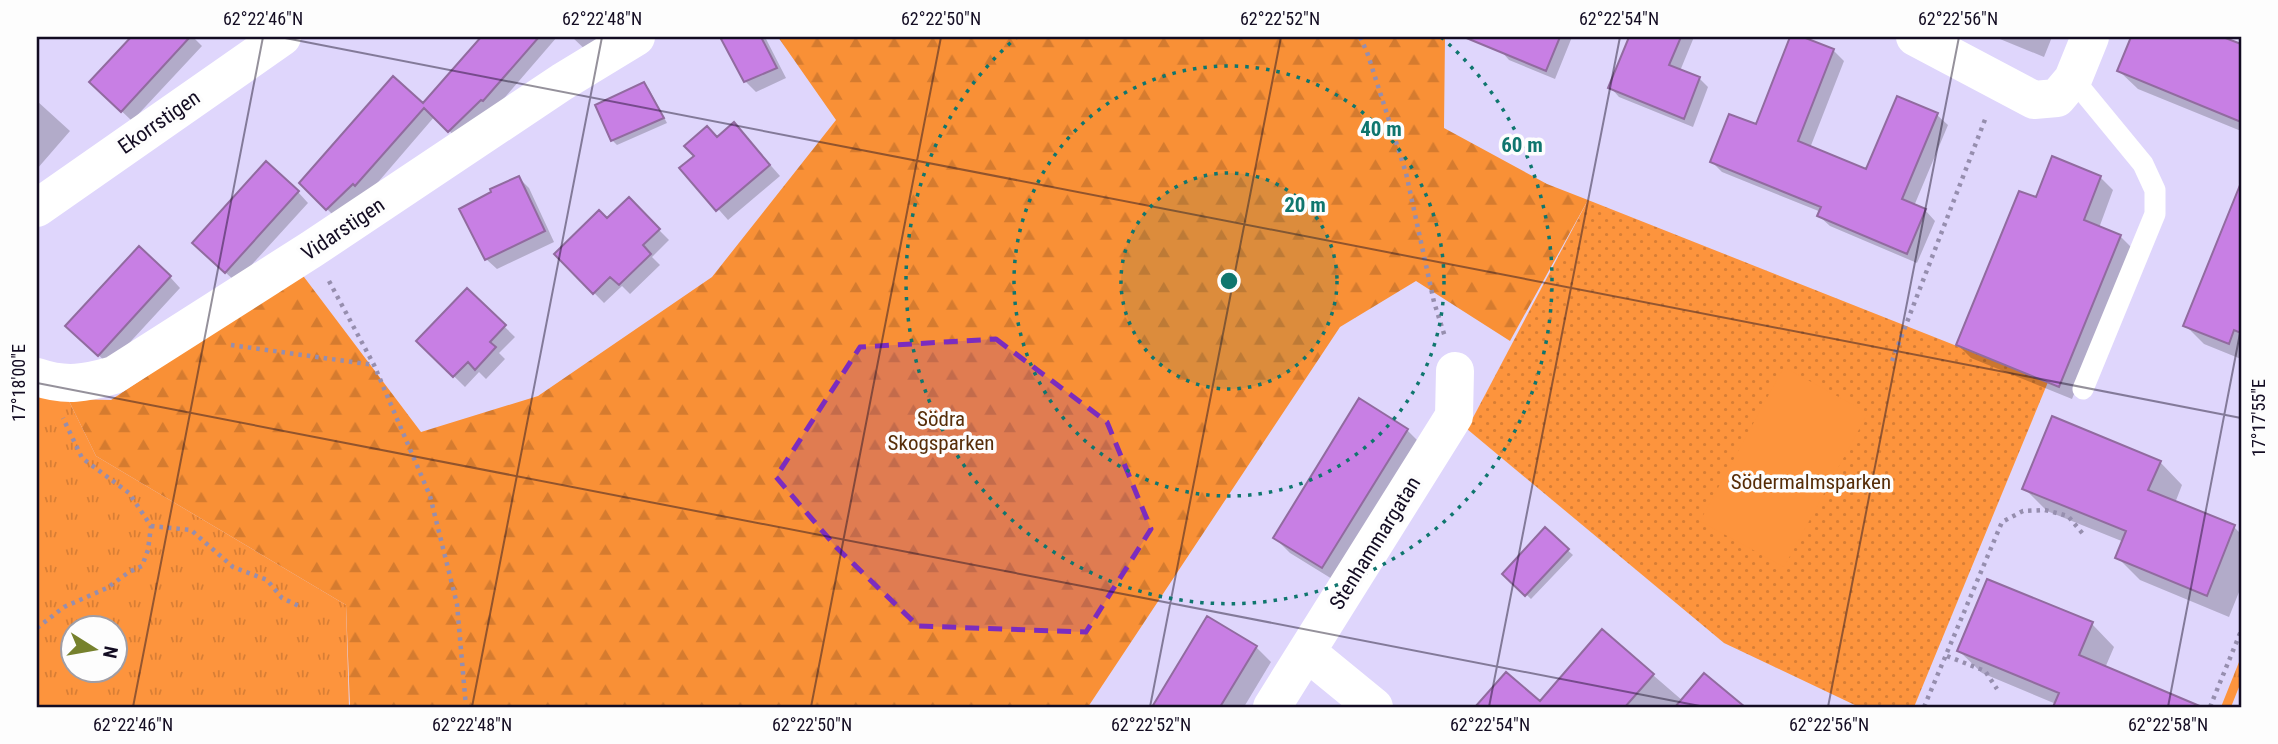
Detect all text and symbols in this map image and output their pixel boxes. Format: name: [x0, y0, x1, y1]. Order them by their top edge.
text: 62°22'46"N: [223, 8, 303, 29]
text: 62°22'48"N: [562, 8, 642, 29]
text: 62°22'50"N: [901, 8, 981, 29]
text: 62°22'52"N: [1240, 8, 1320, 29]
text: 62°22'54"N: [1579, 8, 1659, 29]
text: 62°22'56"N: [1918, 8, 1998, 29]
street label: Ekorrstigen: [114, 85, 204, 159]
text: 40 m: [1360, 117, 1402, 141]
text: 60 m: [1501, 133, 1543, 157]
street label: Vidarstigen: [297, 193, 389, 265]
text: 20 m: [1284, 193, 1326, 217]
centre of rings: [1217, 269, 1241, 293]
text: 17°18'00"E: [8, 344, 29, 422]
text: 17°17'55"E: [2248, 379, 2269, 457]
park label: Södra Skogsparken: [888, 407, 994, 455]
park label: Södermalmsparken: [1731, 470, 1891, 494]
street label: Stenhammargatan: [1325, 472, 1425, 614]
north arrow: [60, 614, 130, 684]
text: N: [98, 644, 123, 660]
text: 62°22'46"N: [93, 714, 173, 735]
text: 62°22'48"N: [432, 714, 512, 735]
text: 62°22'50"N: [772, 714, 852, 735]
text: 62°22'52"N: [1111, 714, 1191, 735]
text: 62°22'54"N: [1450, 714, 1530, 735]
text: 62°22'56"N: [1789, 714, 1869, 735]
text: 62°22'58"N: [2128, 714, 2208, 735]

